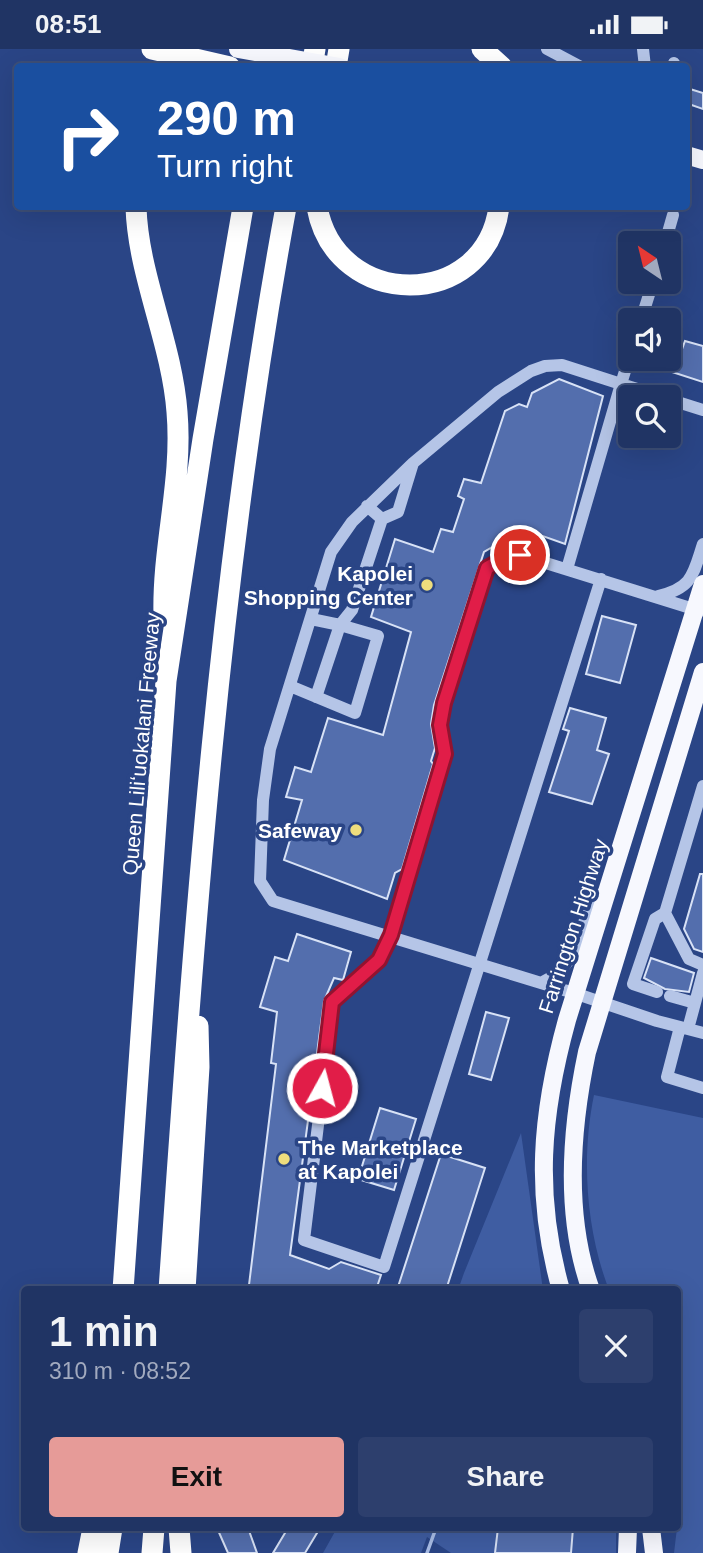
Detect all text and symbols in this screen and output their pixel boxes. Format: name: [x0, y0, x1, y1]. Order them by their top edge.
text: 08:51: [35, 9, 102, 39]
icon: right: [42, 91, 133, 182]
text: 290 m: [157, 91, 296, 145]
text: Turn right: [157, 148, 293, 184]
north arrow: [618, 231, 681, 294]
map controls: [618, 231, 681, 448]
button: sound: [618, 308, 681, 371]
button: search: [618, 385, 681, 448]
pin: [490, 525, 550, 585]
icon: arrive: [501, 536, 539, 574]
place label: Kapolei Shopping Center: [244, 562, 413, 609]
marker: Kapolei Shopping Center: [419, 577, 435, 593]
street label: Queen Liliʻuokalani Freeway: [118, 611, 164, 876]
place label: Safeway: [258, 819, 342, 842]
marker: Safeway: [348, 822, 364, 838]
street label: Farrington Highway: [534, 835, 612, 1016]
position arrow: [285, 1051, 359, 1125]
place label: The Marketplace at Kapolei: [298, 1136, 463, 1183]
marker: The Marketplace at Kapolei: [276, 1151, 292, 1167]
text: 1 min: [49, 1308, 159, 1355]
button: close: [579, 1309, 653, 1383]
text: 310 m · 08:52: [49, 1358, 191, 1384]
button: Exit: [49, 1437, 344, 1517]
button: Share: [358, 1437, 653, 1517]

